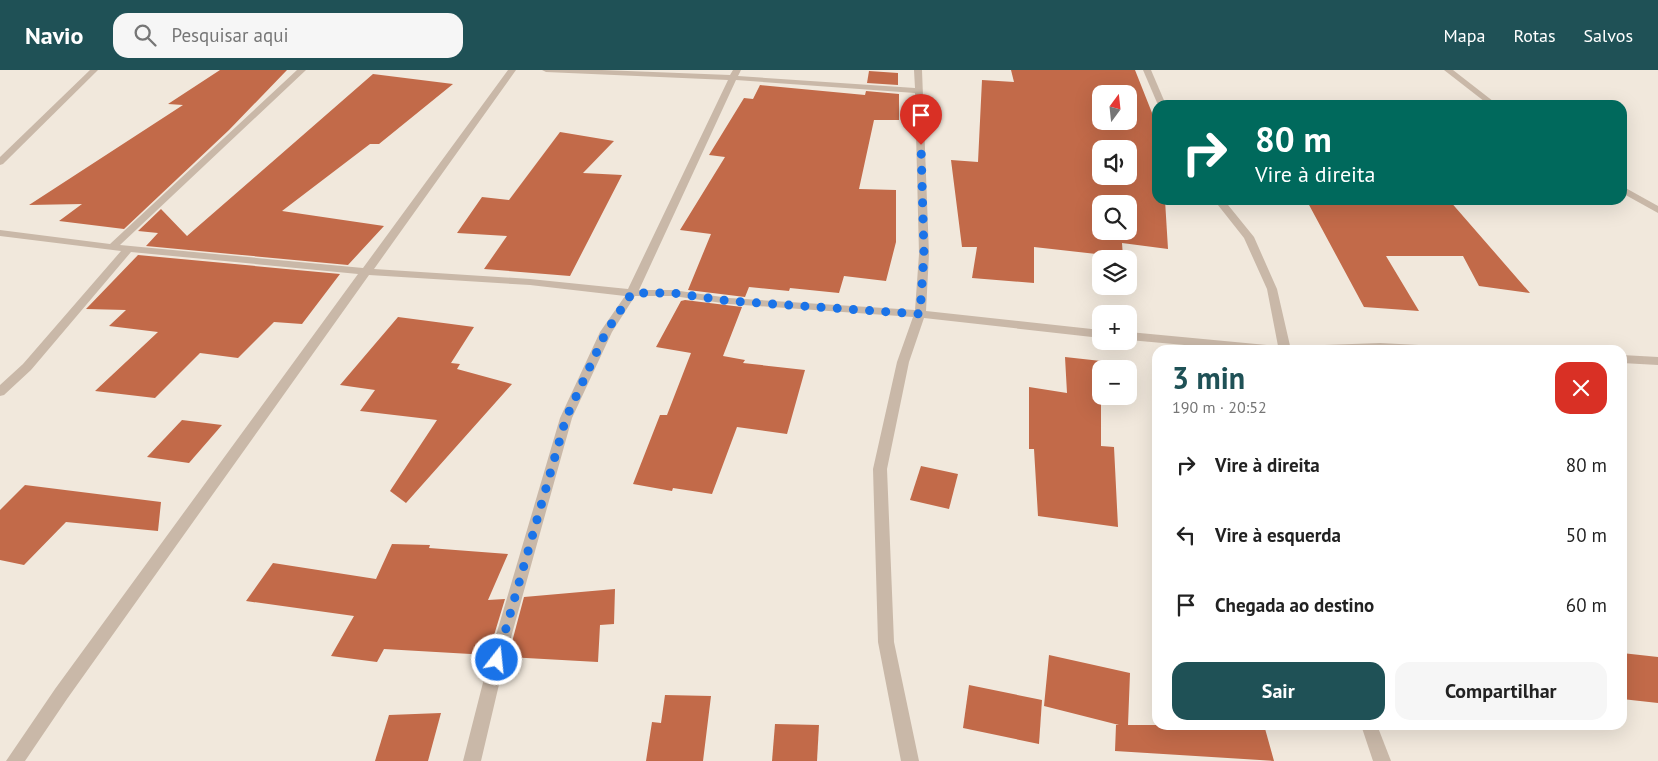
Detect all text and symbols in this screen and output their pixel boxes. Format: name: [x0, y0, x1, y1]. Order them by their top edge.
search box: [113, 13, 463, 58]
text: Navio: [25, 20, 83, 51]
icon: search: [131, 21, 159, 49]
text: Pesquisar aqui: [171, 23, 289, 47]
text: Mapa: [1444, 24, 1485, 47]
text: Rotas: [1513, 24, 1556, 47]
text: Salvos: [1584, 24, 1633, 47]
north arrow: [1092, 85, 1138, 130]
map controls: [1092, 85, 1137, 405]
pin: [900, 94, 942, 145]
icon: arrive: [907, 101, 935, 129]
text: 80 m: [1255, 116, 1332, 162]
icon: right: [1172, 120, 1237, 185]
button: sound: [1092, 140, 1137, 185]
text: Vire à direita: [1255, 160, 1375, 188]
button: search: [1092, 195, 1137, 240]
button: layers: [1092, 250, 1137, 295]
button: +: [1092, 305, 1137, 350]
text: 3 min: [1172, 358, 1245, 397]
button: −: [1092, 360, 1137, 405]
button: close: [1555, 362, 1607, 414]
text: 190 m · 20:52: [1172, 397, 1267, 417]
icon: right: [1172, 451, 1200, 479]
text: Vire à direita: [1215, 453, 1320, 477]
text: 80 m: [1566, 453, 1607, 477]
icon: left: [1172, 521, 1200, 549]
text: Vire à esquerda: [1215, 523, 1341, 547]
text: 50 m: [1566, 523, 1607, 547]
icon: arrive: [1172, 591, 1200, 619]
text: Chegada ao destino: [1215, 593, 1374, 617]
text: 60 m: [1566, 593, 1607, 617]
position arrow: [470, 633, 522, 685]
button: Sair: [1172, 662, 1385, 720]
button: Compartilhar: [1395, 662, 1607, 720]

